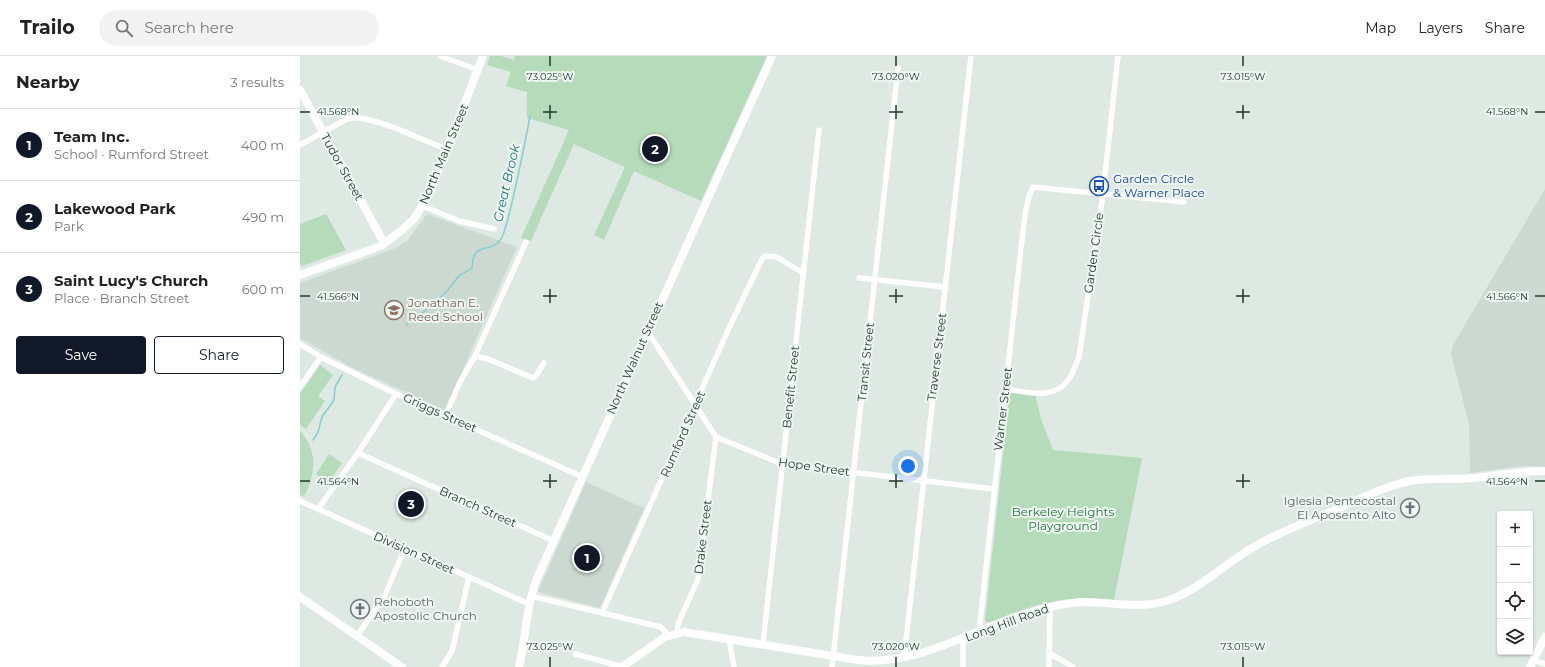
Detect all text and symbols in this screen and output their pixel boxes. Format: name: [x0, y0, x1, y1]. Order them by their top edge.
search box: [99, 10, 379, 46]
text: Trailo: [20, 16, 75, 39]
icon: search: [113, 17, 135, 39]
text: Search here: [145, 18, 234, 37]
text: Map: [1365, 19, 1396, 37]
text: Layers: [1418, 19, 1463, 37]
text: Share: [1485, 19, 1525, 37]
text: 73.025°W: [527, 70, 573, 83]
text: 73.020°W: [872, 70, 920, 83]
text: 73.015°W: [1221, 70, 1265, 83]
text: Nearby: [16, 72, 80, 92]
text: 3 results: [230, 74, 284, 90]
street label: North Main Street: [416, 101, 472, 206]
text: 41.568°N: [317, 105, 359, 118]
text: 41.568°N: [1486, 105, 1528, 118]
text: Team Inc.: [54, 127, 129, 146]
street label: Tudor Street: [318, 130, 367, 203]
pin: 2: [642, 134, 668, 164]
text: 1: [26, 137, 32, 153]
text: 400 m: [241, 137, 284, 153]
water label: Great Brook: [489, 141, 523, 223]
text: School · Rumford Street: [54, 146, 209, 162]
place label: Garden Circle & Warner Place: [1113, 171, 1205, 200]
bus stop icon: Garden Circle & Warner Place: [1088, 175, 1110, 197]
text: Lakewood Park: [54, 199, 176, 218]
text: 2: [25, 209, 33, 225]
text: 490 m: [242, 209, 284, 225]
street label: Garden Circle: [1080, 212, 1107, 294]
text: Park: [54, 218, 84, 234]
text: Saint Lucy's Church: [54, 271, 208, 290]
text: 3: [25, 281, 33, 297]
text: 600 m: [242, 281, 284, 297]
text: Place · Branch Street: [54, 290, 189, 306]
text: 41.566°N: [317, 290, 359, 303]
text: 41.566°N: [1486, 290, 1528, 303]
place label: Jonathan E. Reed School: [407, 295, 483, 324]
school or university icon: Jonathan E. Reed School: [383, 299, 405, 321]
street label: North Walnut Street: [603, 299, 666, 417]
street label: Traverse Street: [924, 312, 949, 402]
street label: Transit Street: [854, 321, 877, 402]
button: Save: [16, 336, 146, 374]
button: Share: [154, 336, 284, 374]
street label: Benefit Street: [779, 345, 802, 429]
street label: Warner Street: [990, 366, 1015, 452]
street label: Rumford Street: [657, 388, 708, 479]
street label: Griggs Street: [401, 390, 479, 435]
street label: Hope Street: [777, 454, 851, 479]
your location: [898, 456, 918, 476]
text: 41.564°N: [317, 475, 359, 488]
text: 41.564°N: [1486, 475, 1528, 488]
street label: Branch Street: [437, 483, 519, 530]
pin: 3: [398, 489, 424, 519]
place label: Iglesia Pentecostal El Aposento Alto: [1284, 493, 1396, 522]
church icon: Iglesia Pentecostal El Aposento Alto: [1399, 497, 1421, 519]
street label: Drake Street: [690, 499, 715, 575]
park label: Berkeley Heights Playground: [1012, 504, 1114, 533]
map controls: [1497, 511, 1533, 655]
button: +: [1497, 511, 1533, 547]
street label: Division Street: [371, 528, 457, 577]
pin: 1: [574, 543, 600, 573]
button: −: [1497, 547, 1533, 583]
button: locate: [1497, 583, 1533, 619]
place label: Rehoboth Apostolic Church: [374, 594, 477, 623]
church icon: Rehoboth Apostolic Church: [349, 598, 371, 620]
street label: Long Hill Road: [963, 600, 1051, 645]
button: layers: [1497, 619, 1533, 655]
text: 73.025°W: [527, 640, 573, 653]
text: 73.020°W: [872, 640, 920, 653]
text: 73.015°W: [1221, 640, 1265, 653]

